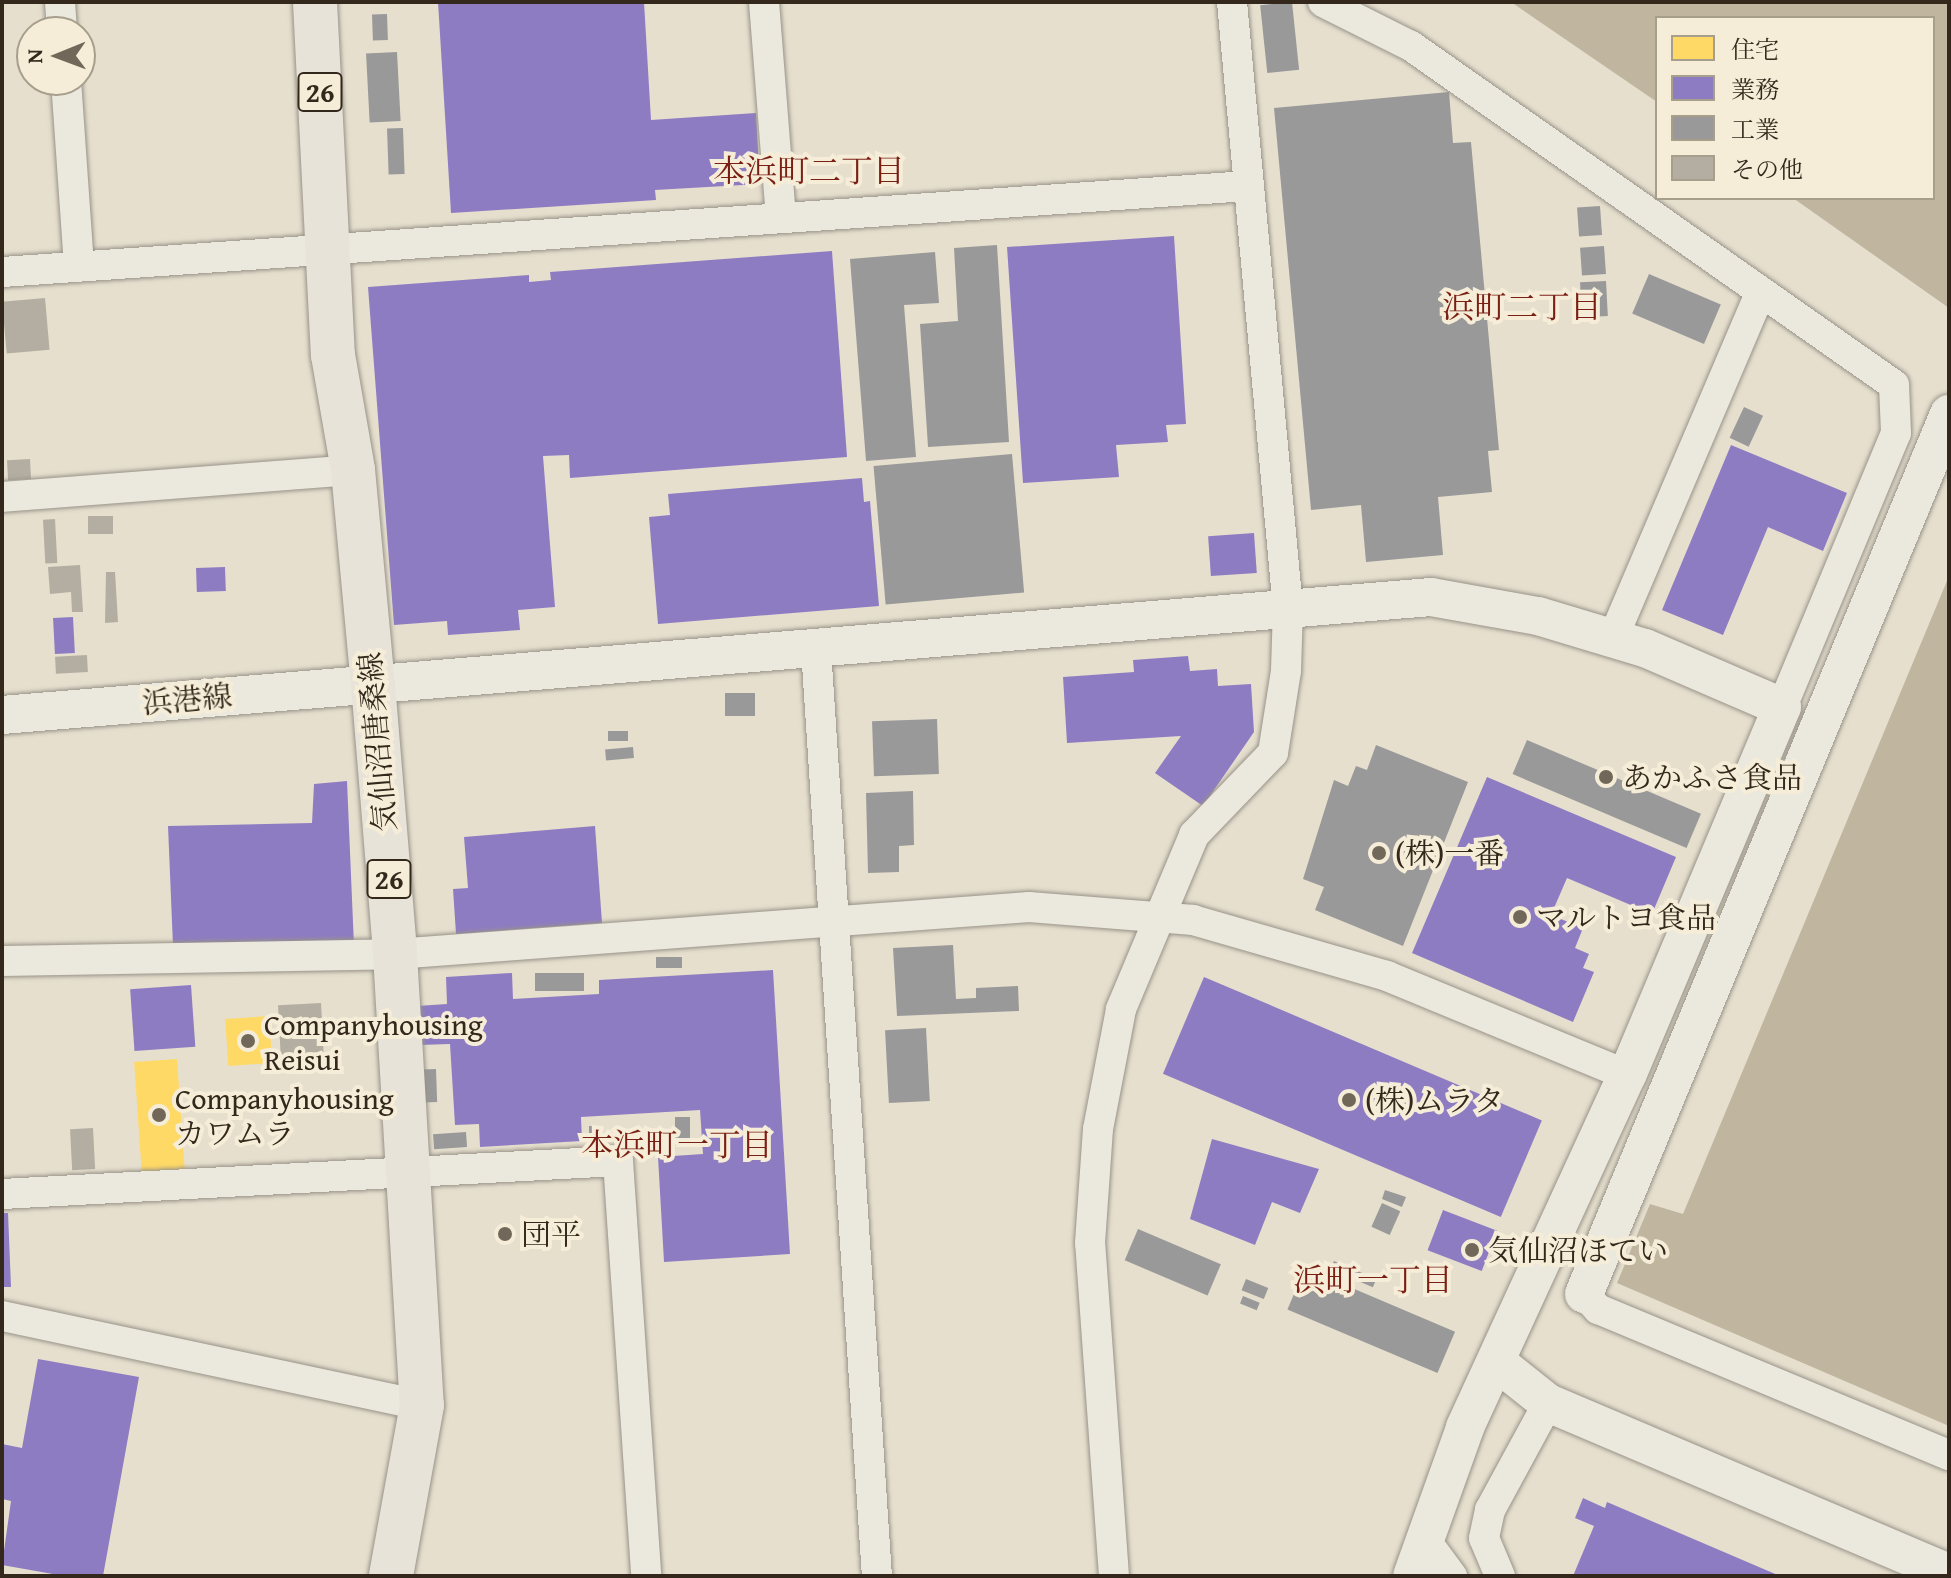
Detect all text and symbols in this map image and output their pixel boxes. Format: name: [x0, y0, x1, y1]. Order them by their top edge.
north arrow: [16, 16, 96, 96]
legend: [1655, 16, 1935, 200]
text: 住宅: [1731, 32, 1779, 67]
text: N: [18, 49, 50, 64]
road number: 26: [296, 68, 344, 116]
text: 業務: [1731, 72, 1779, 107]
text: 工業: [1731, 112, 1779, 147]
district label: 本浜町二丁目: [713, 152, 905, 190]
text: その他: [1731, 152, 1803, 187]
district label: 浜町二丁目: [1442, 288, 1602, 326]
street label: 気仙沼唐桑線: [351, 651, 403, 833]
street label: 浜港線: [141, 677, 233, 721]
place label: あかふさ食品: [1622, 759, 1802, 795]
marker: あかふさ食品: [1597, 768, 1615, 786]
place label: (株)一番: [1395, 835, 1504, 871]
marker: (株)一番: [1370, 844, 1388, 862]
road number: 26: [365, 855, 413, 903]
place label: マルトヨ食品: [1536, 899, 1716, 935]
marker: マルトヨ食品: [1511, 908, 1529, 926]
place label: Companyhousing Reisui: [264, 1006, 483, 1076]
marker: Companyhousing Reisui: [239, 1032, 257, 1050]
place label: Companyhousing カワムラ: [175, 1080, 394, 1150]
place label: (株)ムラタ: [1365, 1082, 1504, 1118]
marker: (株)ムラタ: [1340, 1091, 1358, 1109]
marker: Companyhousing カワムラ: [150, 1106, 168, 1124]
district label: 本浜町一丁目: [581, 1126, 773, 1164]
place label: 団平: [521, 1216, 581, 1252]
marker: 団平: [496, 1225, 514, 1243]
place label: 気仙沼ほてい: [1488, 1232, 1668, 1268]
marker: 気仙沼ほてい: [1463, 1241, 1481, 1259]
district label: 浜町一丁目: [1293, 1261, 1453, 1299]

